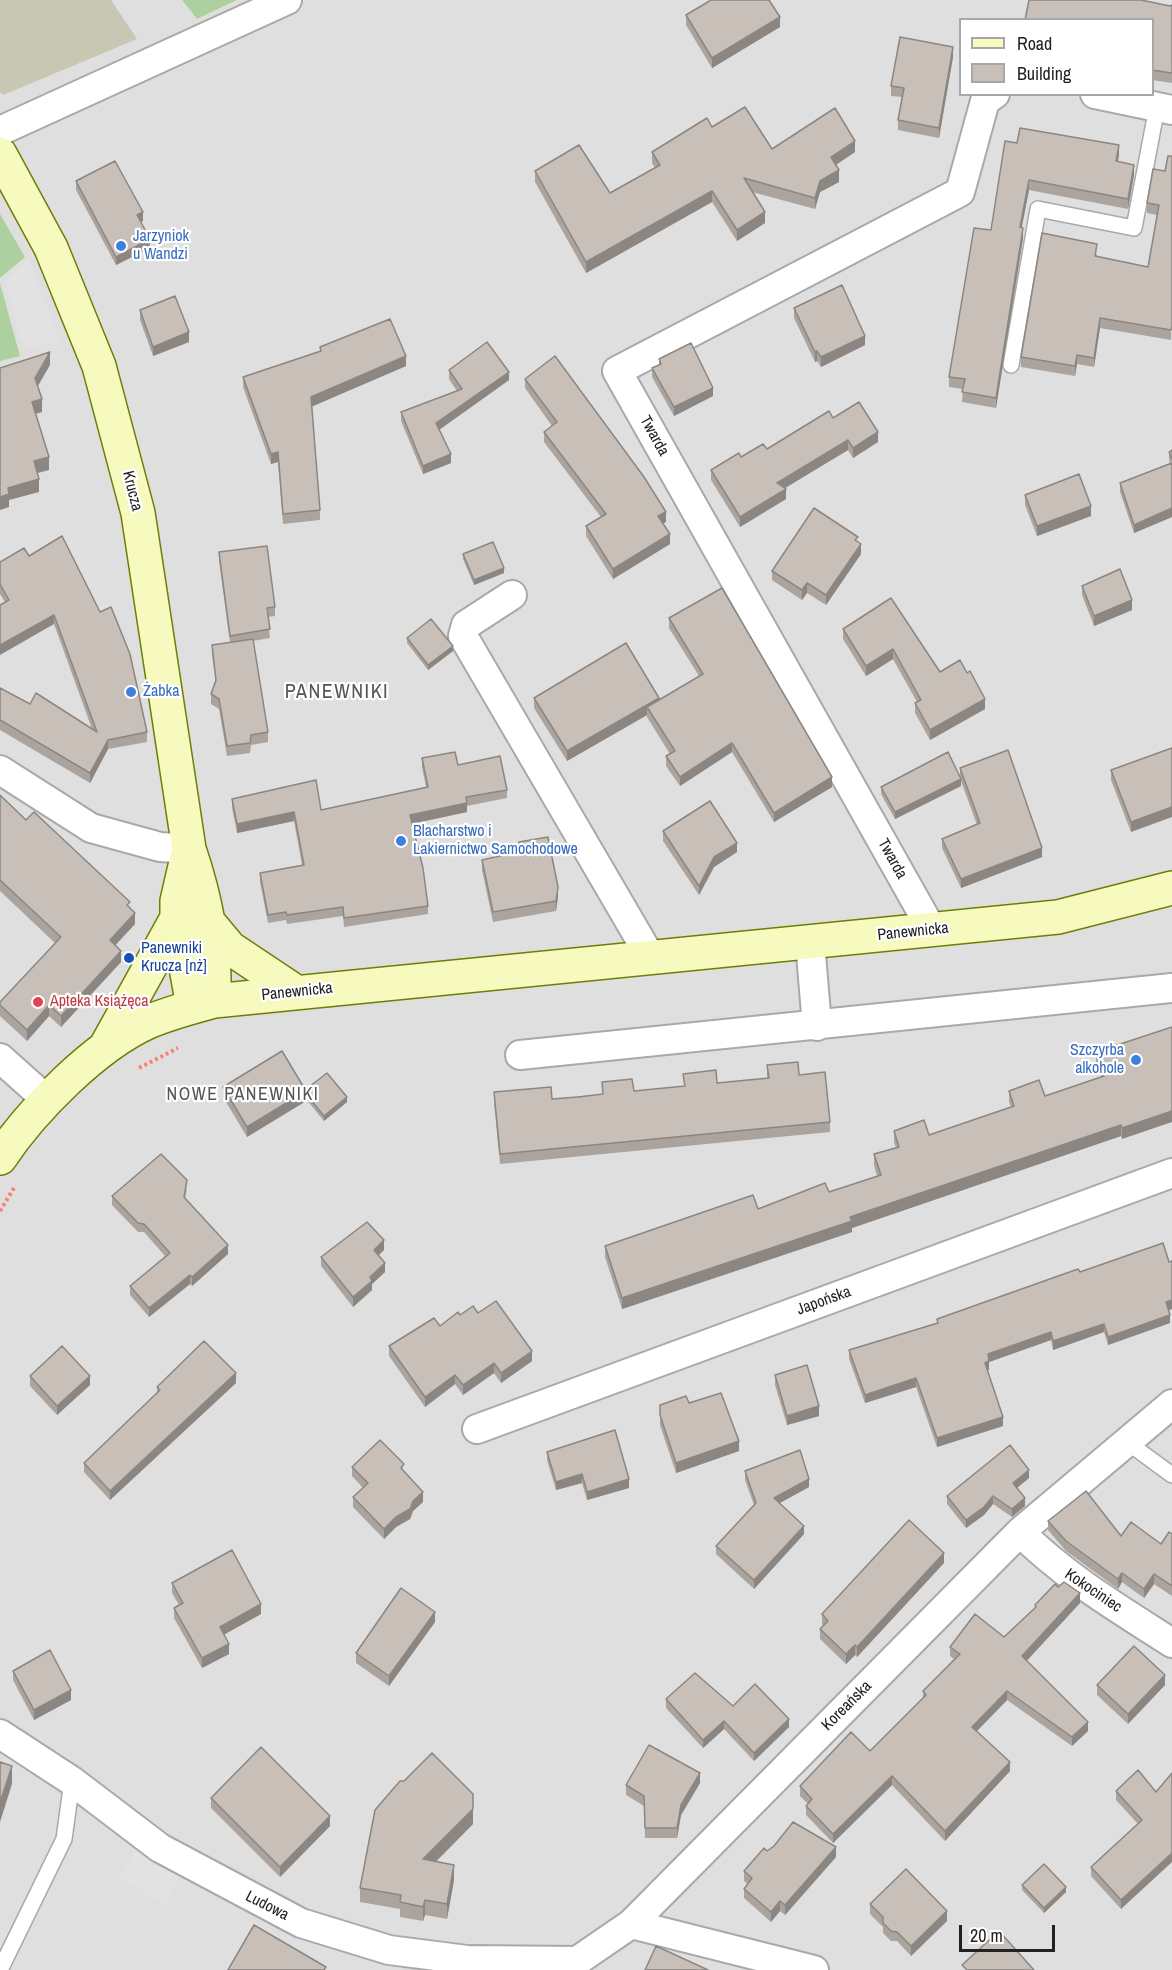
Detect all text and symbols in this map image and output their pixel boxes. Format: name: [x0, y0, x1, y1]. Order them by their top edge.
legend: [959, 18, 1154, 96]
text: Road: [1017, 31, 1052, 56]
text: Building: [1017, 61, 1071, 86]
place label: Jarzyniok u Wandzi: [133, 227, 189, 265]
marker: Jarzyniok u Wandzi: [114, 239, 128, 253]
street label: Twarda: [635, 413, 673, 459]
street label: Krucza: [118, 469, 146, 513]
district label: PANEWNIKI: [285, 681, 389, 705]
place label: Żabka: [143, 682, 179, 702]
marker: Żabka: [124, 685, 138, 699]
place label: Blacharstwo i Lakiernictwo Samochodowe: [413, 822, 578, 860]
marker: Blacharstwo i Lakiernictwo Samochodowe: [394, 834, 408, 848]
street label: Twarda: [873, 836, 911, 882]
street label: Panewnicka: [876, 919, 950, 945]
place label: Panewniki Krucza [nż]: [141, 939, 207, 977]
marker: Panewniki Krucza [nż]: [122, 951, 136, 965]
street label: Panewnicka: [260, 979, 334, 1005]
place label: Apteka Książęca: [50, 992, 148, 1012]
marker: Apteka Książęca: [31, 995, 45, 1009]
place label: Szczyrba alkohole: [1070, 1041, 1124, 1079]
marker: Szczyrba alkohole: [1129, 1053, 1143, 1067]
district label: NOWE PANEWNIKI: [167, 1084, 319, 1106]
street label: Japońska: [794, 1282, 854, 1320]
street label: Kokociniec: [1061, 1565, 1125, 1617]
street label: Koreańska: [818, 1677, 876, 1735]
street label: Ludowa: [242, 1887, 292, 1925]
scale bar: [962, 1913, 1058, 1951]
text: 20 m: [970, 1923, 1003, 1948]

